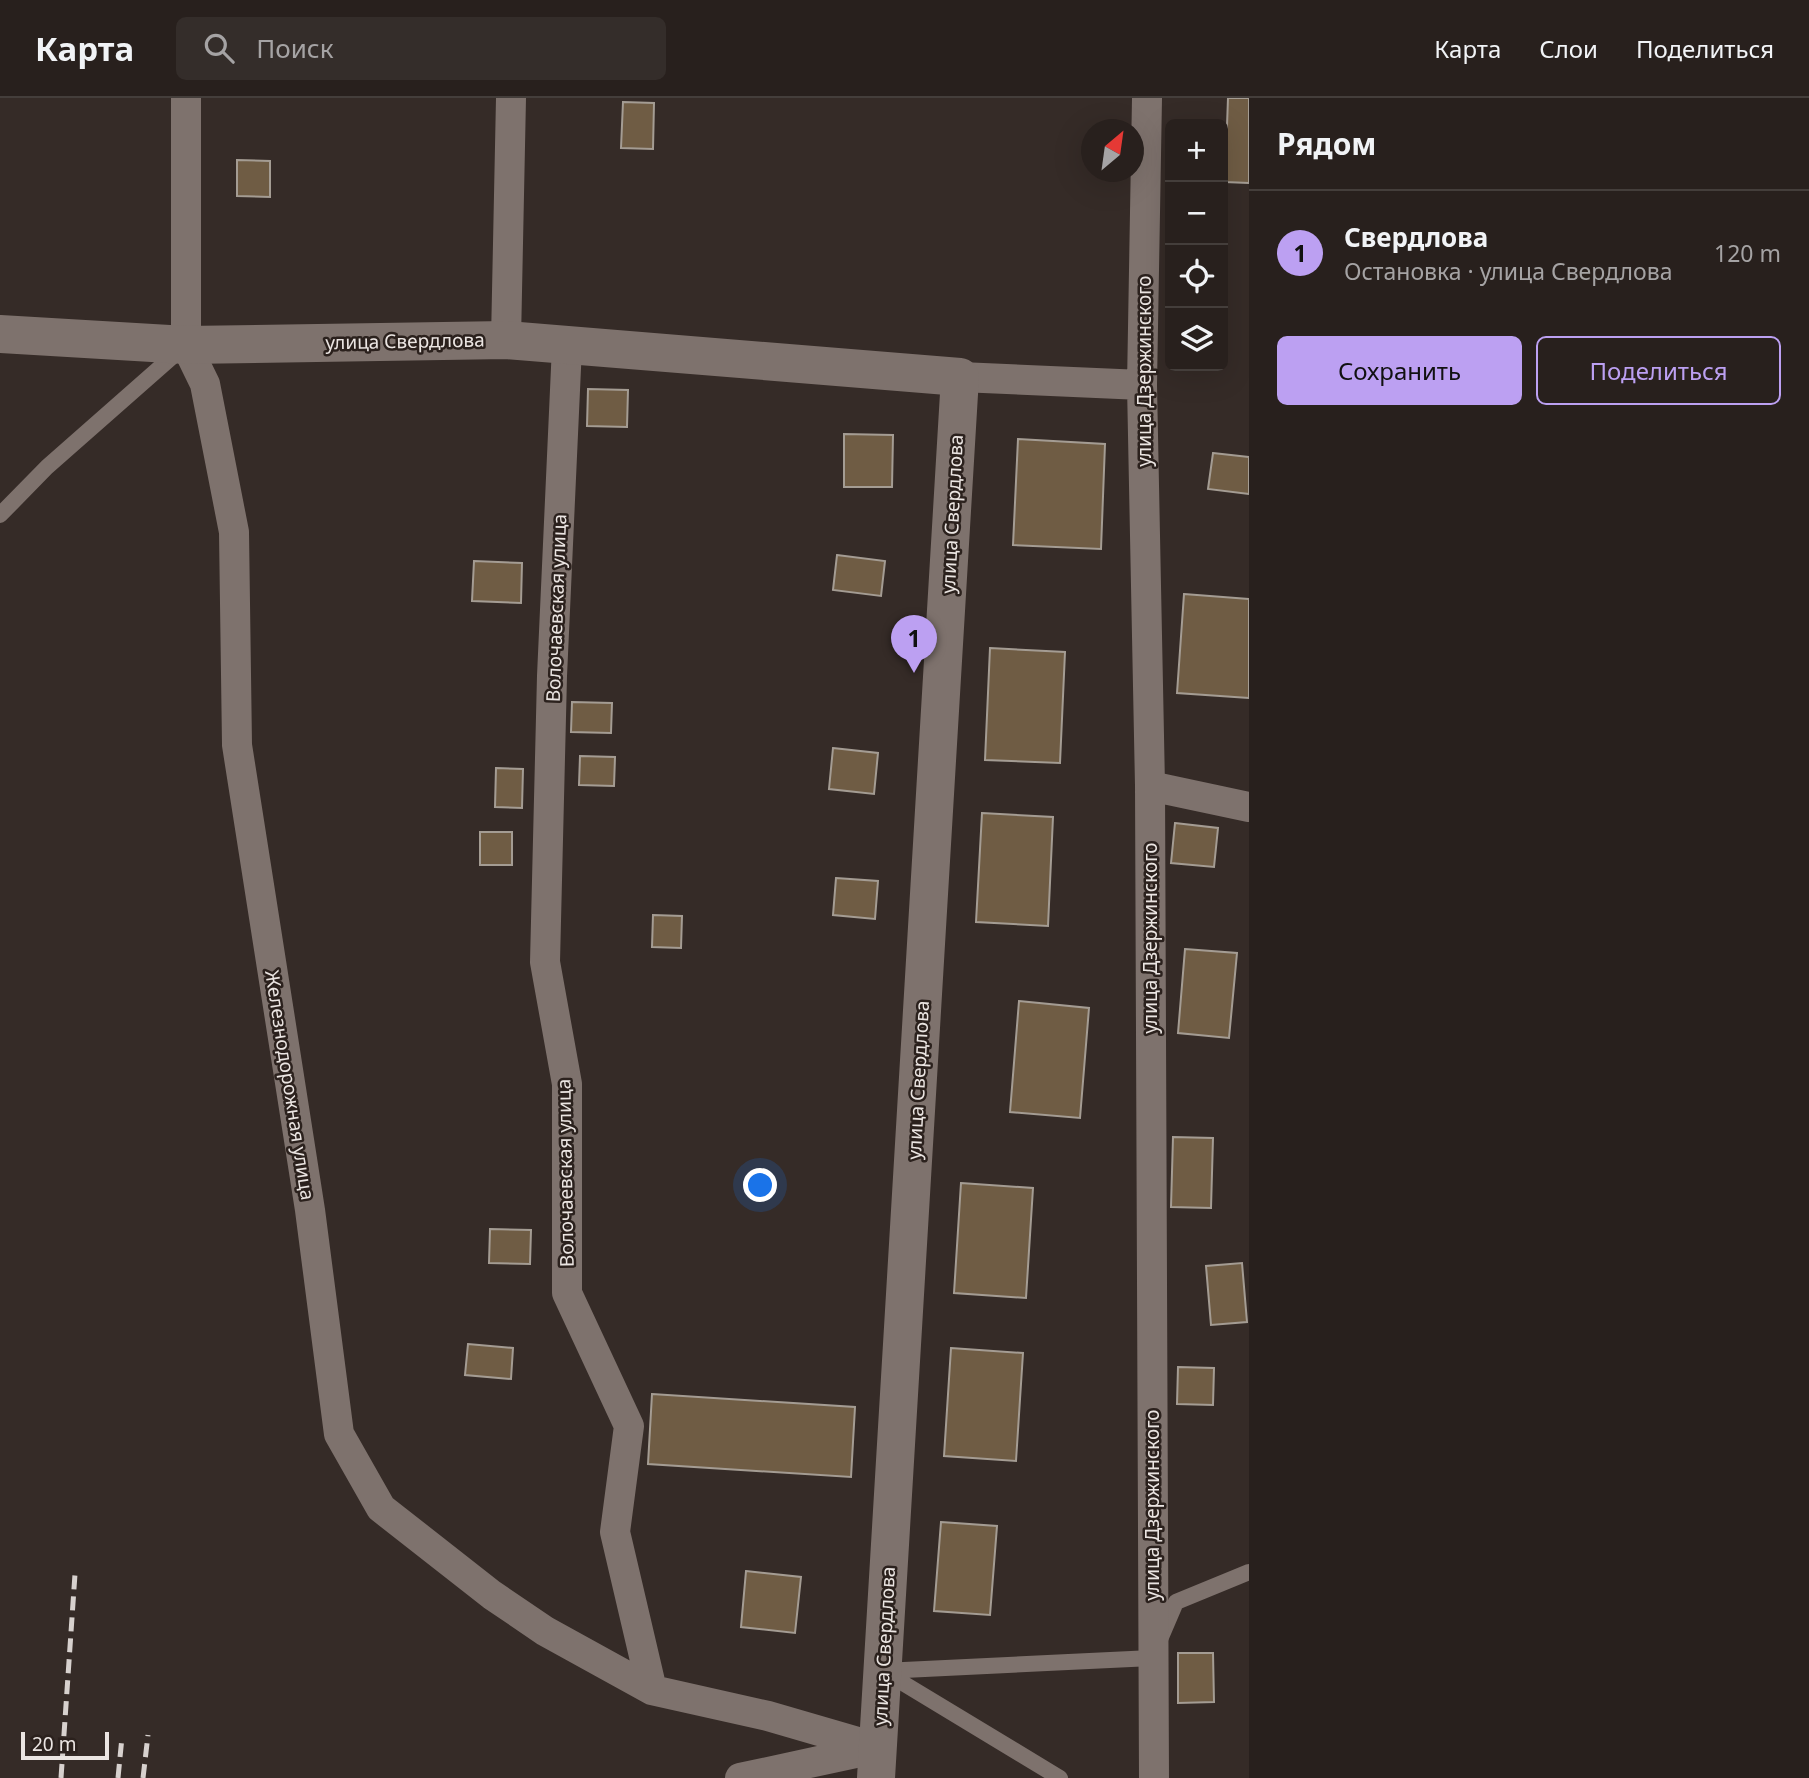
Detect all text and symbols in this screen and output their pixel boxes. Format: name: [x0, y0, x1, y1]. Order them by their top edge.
search box: [176, 17, 666, 80]
text: Карта: [35, 26, 134, 71]
icon: search: [200, 29, 238, 67]
text: Поиск: [256, 30, 333, 66]
text: Карта: [1434, 32, 1501, 65]
text: Слои: [1539, 32, 1598, 65]
text: Поделиться: [1636, 32, 1774, 65]
north arrow: [1081, 119, 1144, 182]
map controls: [1165, 119, 1228, 371]
button: +: [1165, 119, 1228, 182]
text: Рядом: [1277, 123, 1376, 164]
button: −: [1165, 182, 1228, 245]
text: Свердлова: [1344, 219, 1488, 255]
text: 1: [1293, 237, 1307, 269]
text: 120 m: [1714, 237, 1781, 269]
button: locate: [1165, 245, 1228, 308]
text: Остановка · улица Свердлова: [1344, 255, 1673, 287]
street label: улица Дзержинского: [1131, 275, 1157, 467]
button: layers: [1165, 308, 1228, 371]
street label: улица Свердлова: [325, 327, 485, 355]
button: Сохранить: [1277, 336, 1522, 405]
button: Поделиться: [1536, 336, 1781, 405]
street label: улица Свердлова: [935, 434, 969, 594]
street label: Волочаевская улица: [540, 513, 572, 703]
pin: 1: [891, 615, 937, 673]
street label: улица Дзержинского: [1137, 842, 1163, 1034]
street label: Железнодорожная улица: [259, 968, 321, 1202]
street label: улица Свердлова: [901, 1000, 935, 1160]
street label: Волочаевская улица: [550, 1079, 580, 1267]
your location: [743, 1168, 777, 1202]
street label: улица Дзержинского: [1139, 1409, 1165, 1601]
street label: улица Свердлова: [867, 1566, 901, 1726]
scale bar: [21, 1729, 108, 1761]
text: 20 m: [32, 1731, 76, 1757]

